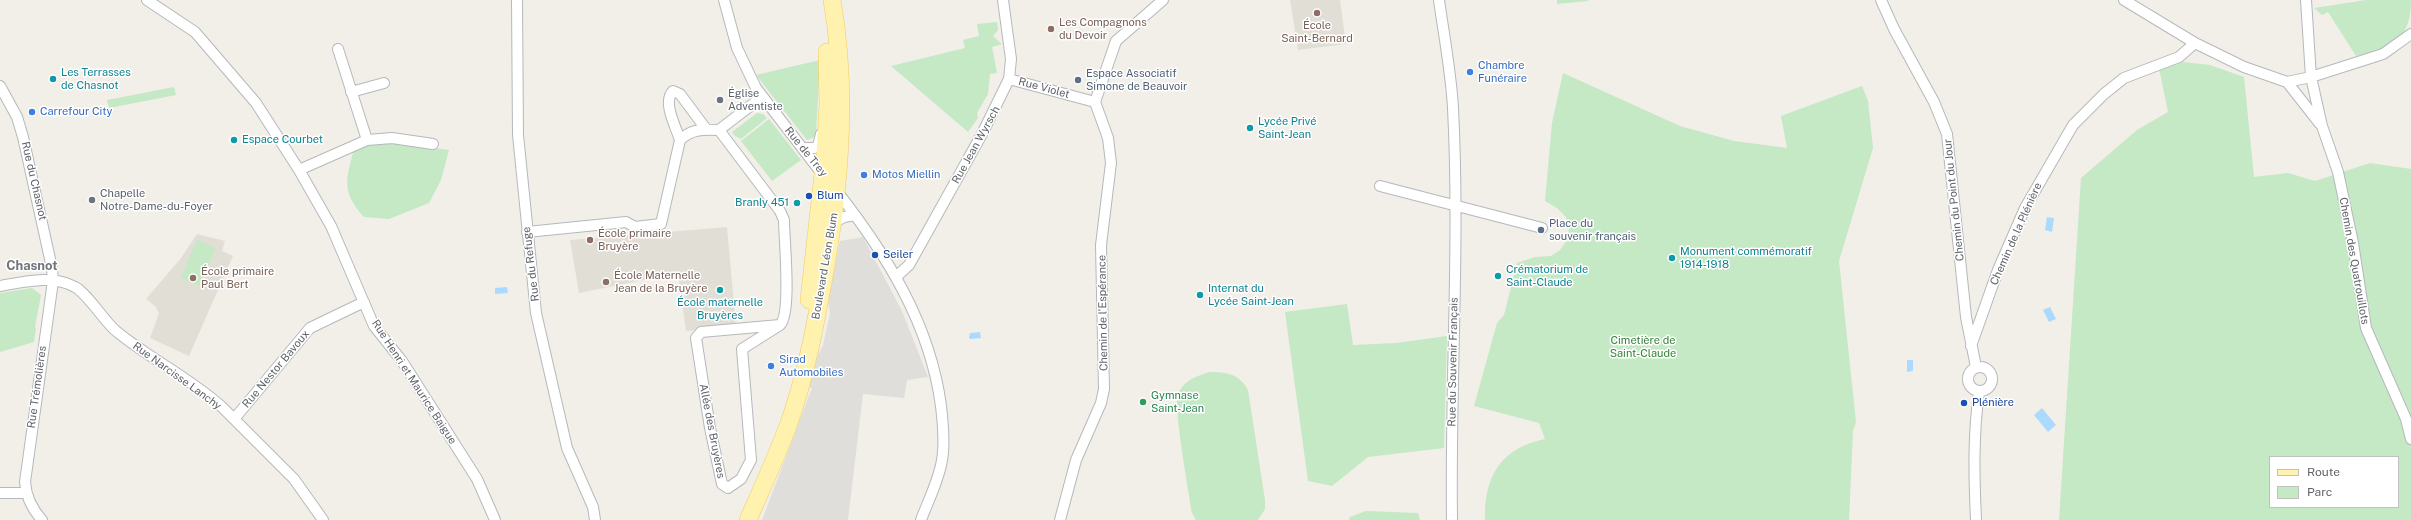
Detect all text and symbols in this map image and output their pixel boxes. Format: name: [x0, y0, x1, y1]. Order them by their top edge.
marker: École Saint-Bernard: [1312, 8, 1322, 18]
place label: Les Compagnons du Devoir: [1059, 16, 1147, 42]
place label: École Saint-Bernard: [1281, 19, 1353, 45]
marker: Les Compagnons du Devoir: [1046, 24, 1056, 34]
place label: Chambre Funéraire: [1478, 59, 1527, 85]
place label: Les Terrasses de Chasnot: [61, 66, 131, 92]
place label: Espace Associatif Simone de Beauvoir: [1086, 67, 1187, 93]
marker: Chambre Funéraire: [1465, 67, 1475, 77]
marker: Les Terrasses de Chasnot: [48, 74, 58, 84]
street label: Rue Violet: [1017, 75, 1071, 101]
marker: Espace Associatif Simone de Beauvoir: [1073, 75, 1083, 85]
place label: Église Adventiste: [728, 87, 783, 113]
marker: Église Adventiste: [715, 95, 725, 105]
street label: Rue Jean Wyrsch: [949, 104, 1003, 186]
place label: Carrefour City: [40, 105, 112, 119]
marker: Carrefour City: [27, 107, 37, 117]
place label: Lycée Privé Saint-Jean: [1258, 115, 1316, 141]
marker: Lycée Privé Saint-Jean: [1245, 123, 1255, 133]
street label: Rue de Trey: [782, 124, 830, 180]
place label: Espace Courbet: [242, 133, 323, 147]
marker: Espace Courbet: [229, 135, 239, 145]
street label: Chemin du Point du Jour: [1941, 138, 1967, 262]
street label: Rue du Chasnot: [19, 140, 49, 222]
place label: Motos Miellin: [872, 168, 940, 182]
marker: Motos Miellin: [859, 170, 869, 180]
street label: Chemin de la Plénière: [1987, 181, 2045, 287]
place label: Chapelle Notre-Dame-du-Foyer: [100, 187, 213, 213]
place label: Blum: [817, 189, 844, 203]
marker: Blum: [804, 191, 814, 201]
marker: Chapelle Notre-Dame-du-Foyer: [87, 195, 97, 205]
place label: Branly 451: [735, 196, 789, 210]
street label: Chemin des Quatrouillots: [2336, 196, 2372, 326]
marker: Branly 451: [792, 198, 802, 208]
street label: Boulevard Léon Blum: [809, 212, 841, 320]
place label: Place du souvenir français: [1549, 217, 1636, 243]
marker: Place du souvenir français: [1536, 225, 1546, 235]
street label: Rue du Refuge: [520, 226, 542, 302]
place label: École primaire Bruyère: [598, 227, 671, 253]
marker: École primaire Bruyère: [585, 235, 595, 245]
place label: Monument commémoratif 1914-1918: [1680, 245, 1812, 271]
place label: Seiler: [883, 248, 913, 262]
marker: Seiler: [870, 250, 880, 260]
marker: Monument commémoratif 1914-1918: [1667, 253, 1677, 263]
street label: Chemin de l'Espérance: [1095, 255, 1111, 371]
district label: Chasnot: [6, 258, 58, 274]
place label: Crématorium de Saint-Claude: [1506, 263, 1588, 289]
place label: École primaire Paul Bert: [201, 265, 274, 291]
place label: École Maternelle Jean de la Bruyère: [614, 269, 708, 295]
marker: Crématorium de Saint-Claude: [1493, 271, 1503, 281]
marker: École primaire Paul Bert: [188, 273, 198, 283]
marker: École Maternelle Jean de la Bruyère: [601, 277, 611, 287]
place label: Internat du Lycée Saint-Jean: [1208, 282, 1294, 308]
marker: École maternelle Bruyères: [715, 285, 725, 295]
marker: Internat du Lycée Saint-Jean: [1195, 290, 1205, 300]
place label: École maternelle Bruyères: [677, 296, 763, 322]
street label: Rue du Souvenir Français: [1445, 297, 1461, 427]
street label: Rue Henri et Maurice Baigue: [369, 317, 459, 447]
street label: Rue Nestor Bavoux: [240, 327, 312, 411]
park label: Cimetière de Saint-Claude: [1610, 334, 1676, 360]
street label: Rue Narcisse Lanchy: [130, 339, 224, 413]
street label: Rue Trémolières: [25, 345, 49, 429]
place label: Sirad Automobiles: [779, 353, 843, 379]
marker: Sirad Automobiles: [766, 361, 776, 371]
street label: Allée des Bruyères: [696, 383, 728, 479]
place label: Gymnase Saint-Jean: [1151, 389, 1204, 415]
place label: Plénière: [1972, 396, 2014, 410]
marker: Gymnase Saint-Jean: [1138, 397, 1148, 407]
marker: Plénière: [1959, 398, 1969, 408]
legend: [2269, 456, 2399, 508]
text: Route: [2307, 465, 2340, 479]
text: Parc: [2307, 485, 2332, 499]

